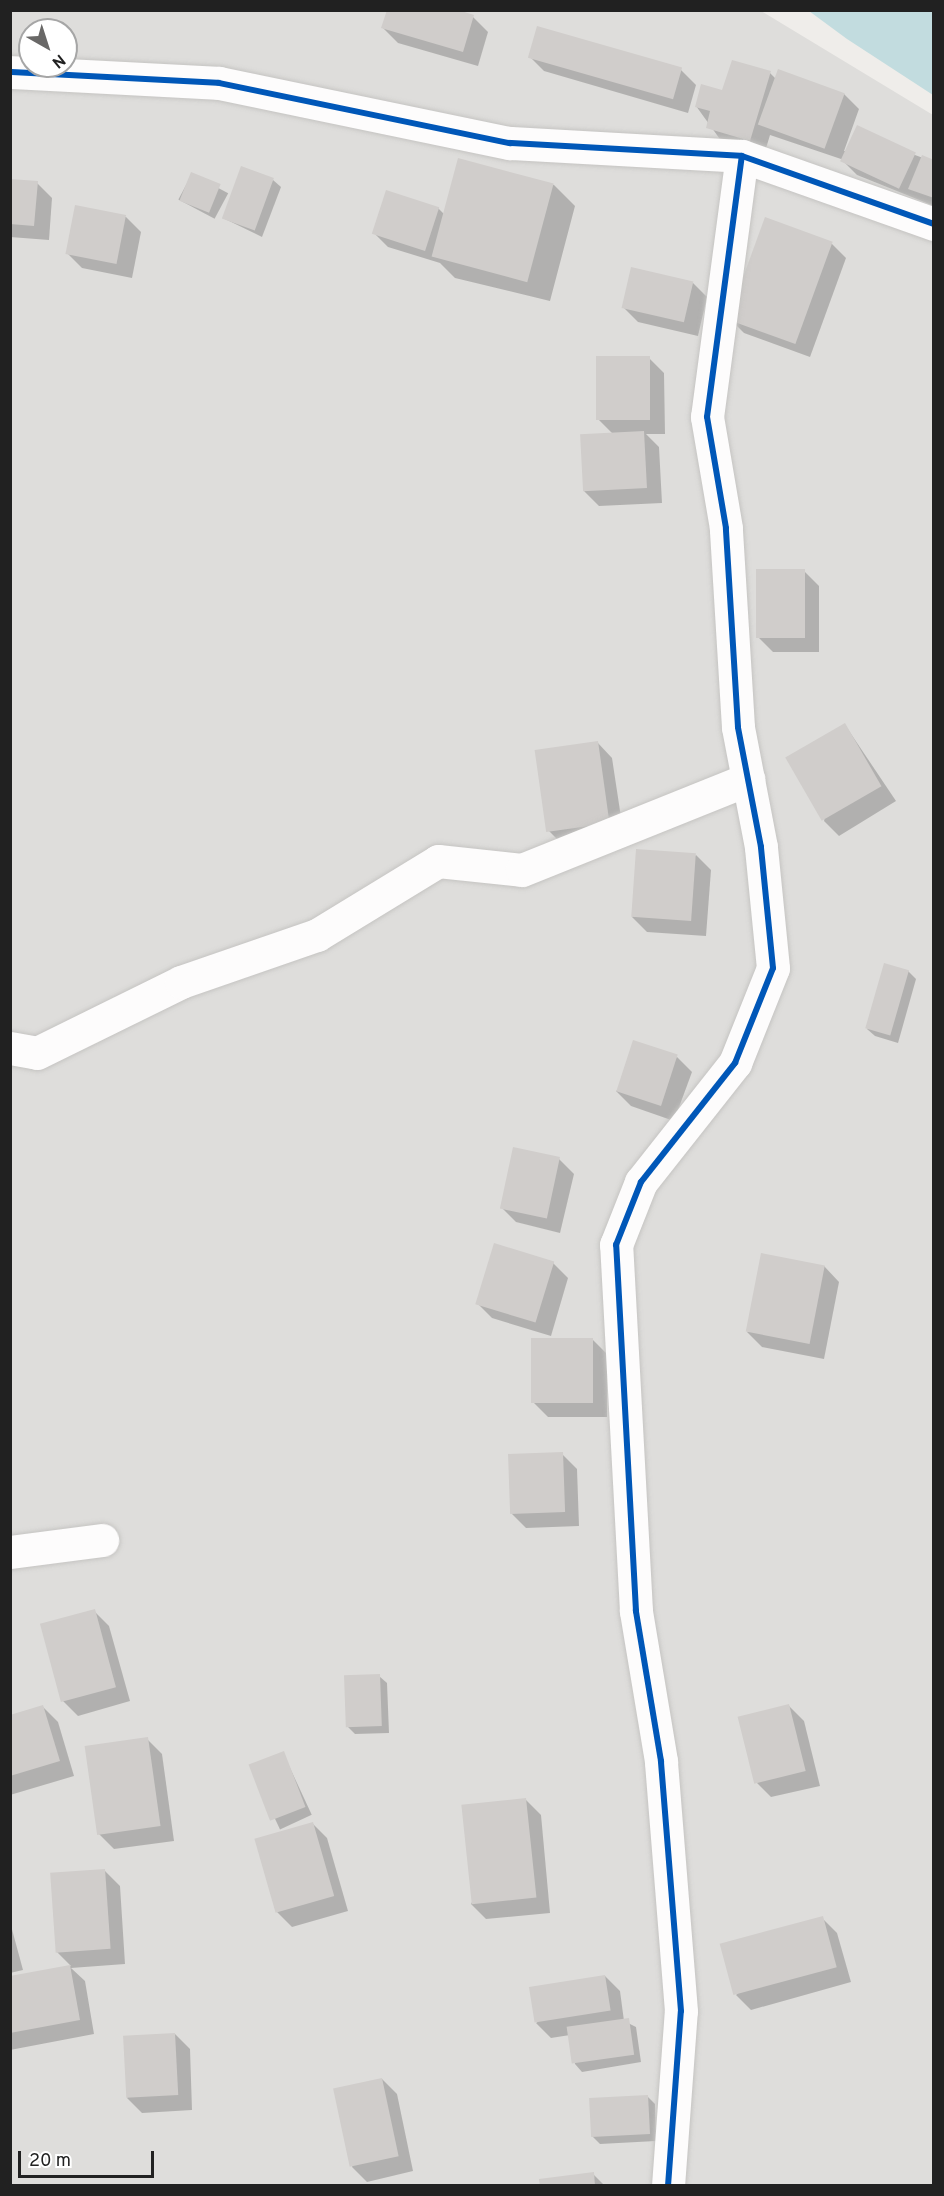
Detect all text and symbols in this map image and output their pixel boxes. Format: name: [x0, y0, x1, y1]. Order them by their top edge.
north arrow: [18, 18, 78, 78]
text: N: [47, 49, 69, 72]
scale bar: [21, 2139, 158, 2177]
text: 20 m: [29, 2150, 71, 2173]

